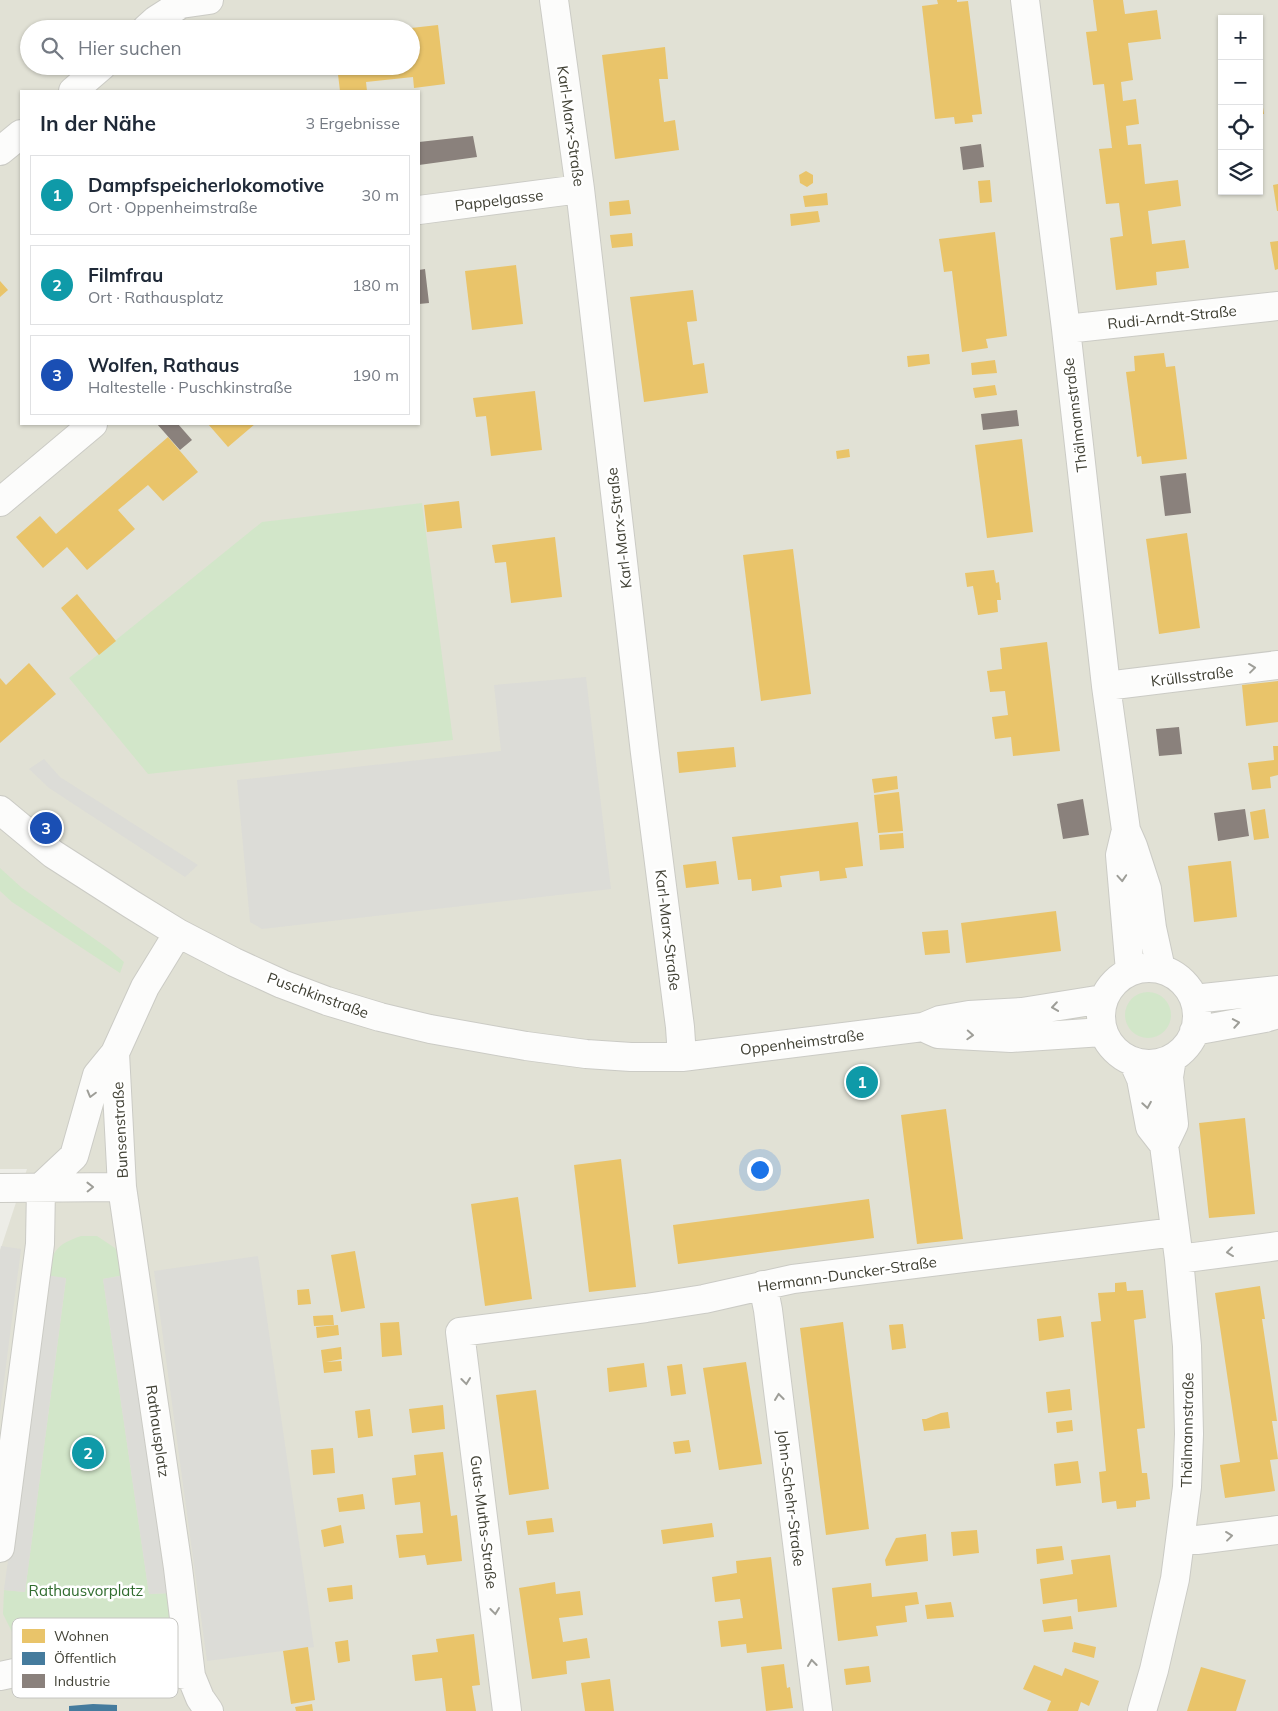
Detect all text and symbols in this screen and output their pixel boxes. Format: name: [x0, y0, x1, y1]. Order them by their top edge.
map controls: [1218, 15, 1263, 195]
button: +: [1218, 15, 1263, 60]
search box: [20, 20, 420, 75]
icon: search: [38, 34, 66, 62]
text: Hier suchen: [78, 36, 182, 60]
button: −: [1218, 60, 1263, 105]
street label: Karl-Marx-Straße: [553, 64, 589, 188]
button: locate: [1218, 105, 1263, 150]
text: In der Nähe: [40, 110, 156, 136]
text: 3 Ergebnisse: [305, 113, 400, 133]
button: layers: [1218, 150, 1263, 195]
text: Dampfspeicherlokomotive: [88, 173, 324, 197]
text: 1: [52, 185, 62, 205]
text: 30 m: [362, 185, 399, 205]
street label: Pappelgasse: [454, 185, 544, 215]
text: Ort · Oppenheimstraße: [88, 197, 257, 217]
text: Filmfrau: [88, 263, 163, 287]
text: 2: [52, 275, 62, 295]
text: 180 m: [352, 275, 399, 295]
text: Ort · Rathausplatz: [88, 287, 224, 307]
street label: Rudi-Arndt-Straße: [1106, 301, 1238, 333]
text: Wolfen, Rathaus: [88, 353, 239, 377]
street label: Thälmannstraße: [1059, 357, 1091, 473]
text: 3: [52, 365, 62, 385]
text: 190 m: [352, 365, 399, 385]
text: Haltestelle · Puschkinstraße: [88, 377, 292, 397]
street label: Karl-Marx-Straße: [602, 466, 636, 590]
street label: Krüllsstraße: [1150, 662, 1234, 690]
one-way arrow: [1248, 664, 1256, 674]
pin: 3: [30, 809, 62, 847]
street label: Karl-Marx-Straße: [651, 868, 685, 992]
one-way arrow: [1116, 874, 1127, 882]
street label: Puschkinstraße: [265, 968, 371, 1022]
one-way arrow: [1051, 1001, 1059, 1012]
one-way arrow: [1232, 1019, 1241, 1029]
street label: Oppenheimstraße: [739, 1025, 865, 1059]
one-way arrow: [966, 1030, 974, 1041]
pin: 1: [846, 1063, 878, 1101]
street label: Bunsenstraße: [108, 1081, 132, 1179]
one-way arrow: [86, 1090, 97, 1099]
one-way arrow: [1141, 1100, 1151, 1109]
your location: [747, 1157, 773, 1183]
one-way arrow: [86, 1182, 94, 1192]
one-way arrow: [1225, 1247, 1234, 1257]
street label: Hermann-Duncker-Straße: [756, 1252, 938, 1296]
street label: Thälmannstraße: [1176, 1372, 1198, 1488]
one-way arrow: [460, 1377, 471, 1385]
street label: Rathausplatz: [142, 1384, 174, 1479]
one-way arrow: [774, 1393, 785, 1401]
street label: John-Schehr-Straße: [773, 1429, 809, 1567]
pin: 2: [72, 1434, 104, 1472]
street label: Guts-Muths-Straße: [466, 1454, 502, 1590]
one-way arrow: [1225, 1531, 1233, 1542]
park label: Rathausvorplatz: [29, 1581, 144, 1600]
one-way arrow: [489, 1608, 500, 1616]
legend: [12, 1618, 178, 1698]
text: Wohnen: [54, 1627, 109, 1645]
text: Öffentlich: [54, 1649, 116, 1667]
one-way arrow: [807, 1658, 817, 1667]
text: Industrie: [54, 1672, 110, 1690]

